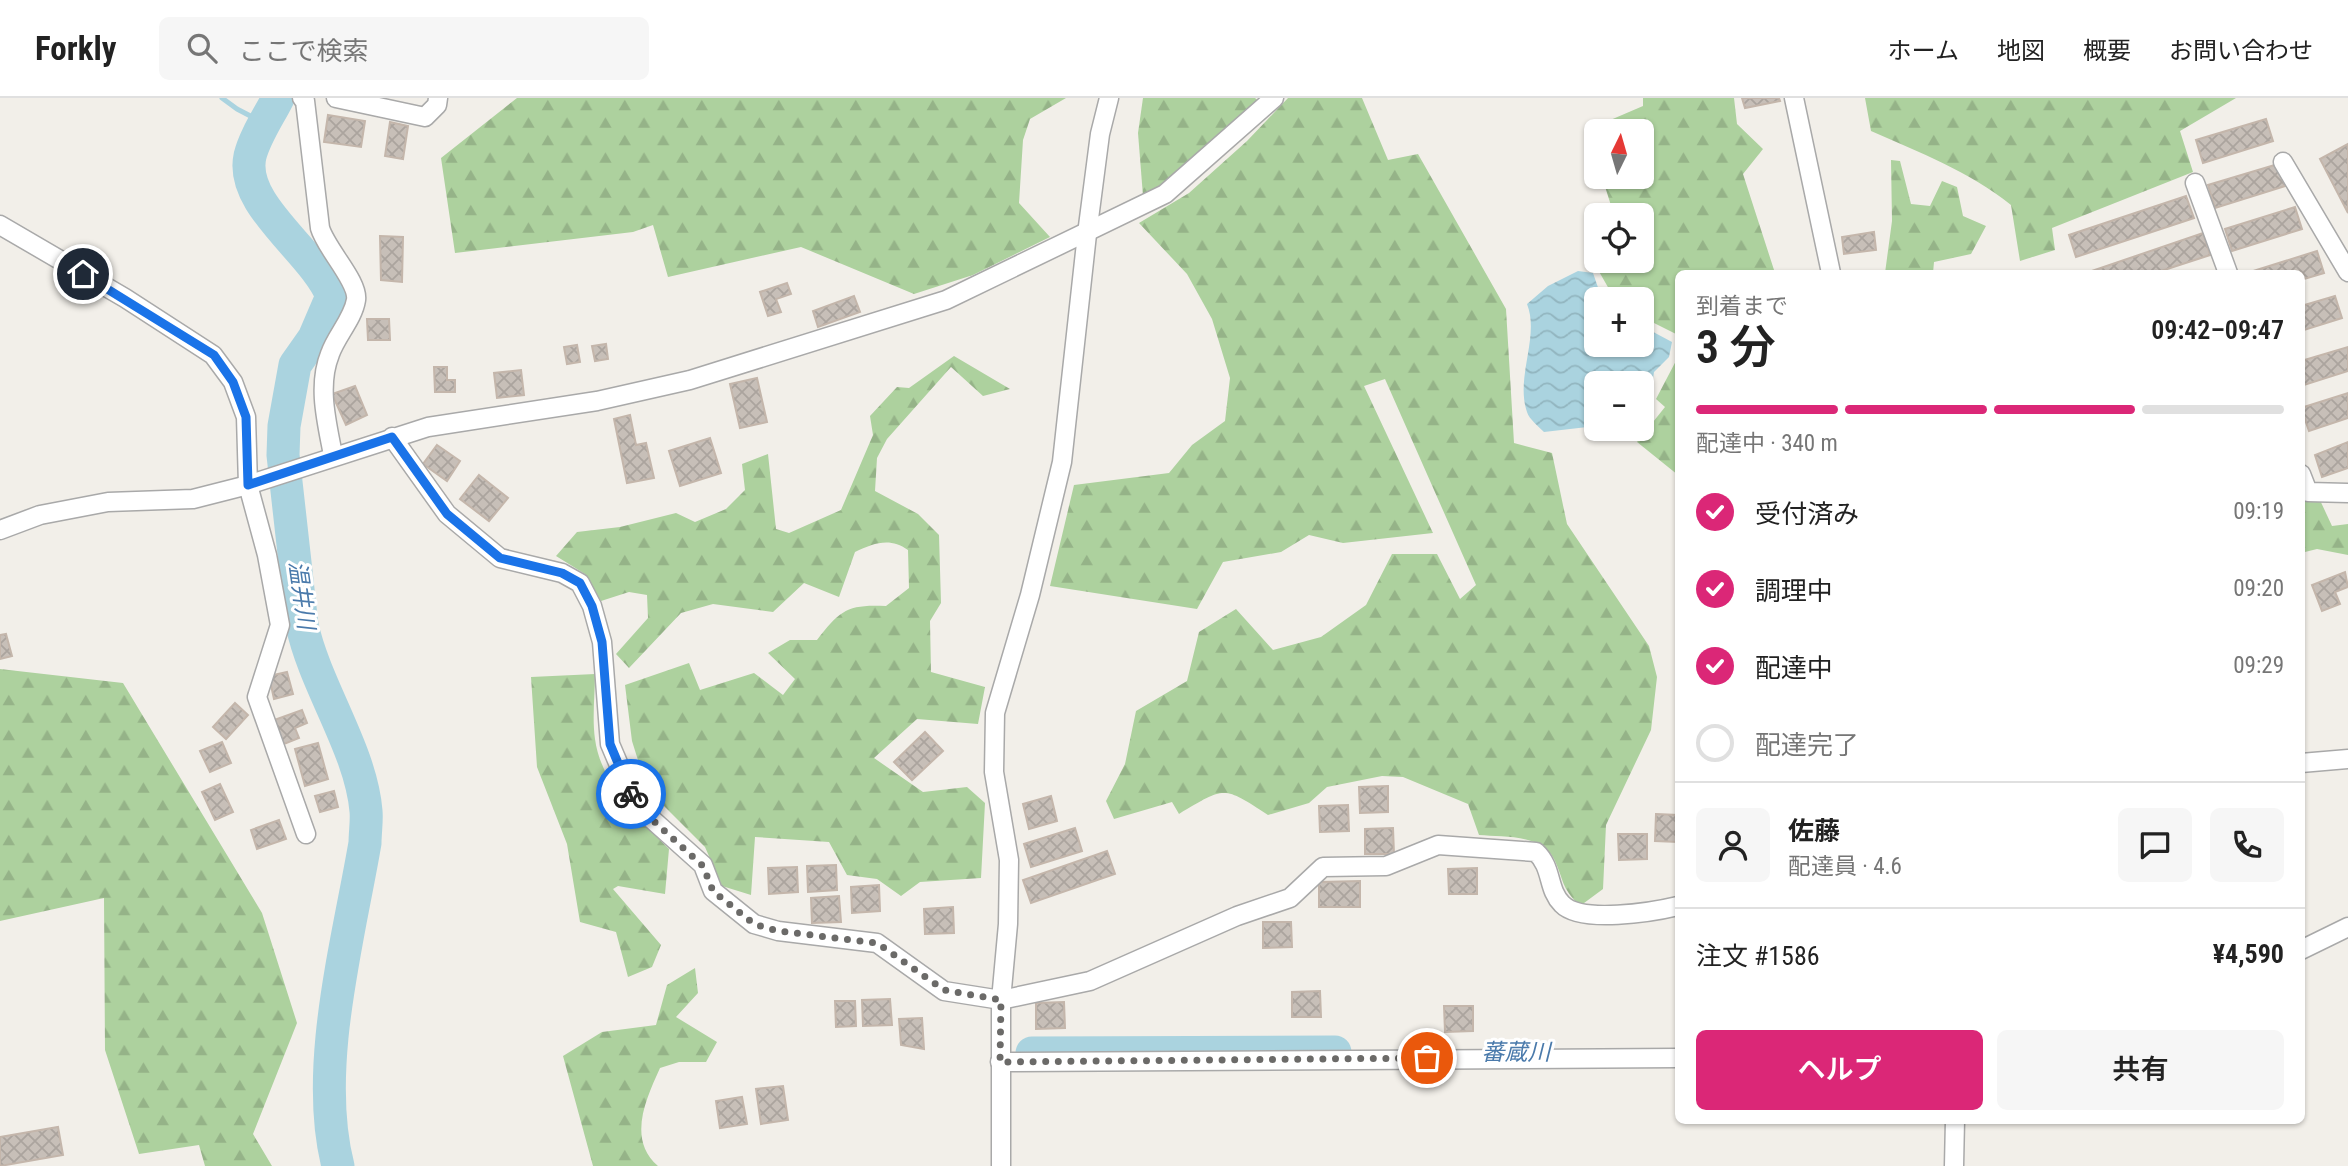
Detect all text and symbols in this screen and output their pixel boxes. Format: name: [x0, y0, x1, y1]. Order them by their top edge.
search box: [159, 17, 649, 80]
text: Forkly: [35, 29, 117, 68]
icon: search: [183, 29, 221, 67]
text: ここで検索: [239, 36, 369, 66]
text: ホーム: [1888, 37, 1959, 65]
text: 地図: [1997, 37, 2045, 65]
text: 概要: [2083, 37, 2131, 65]
text: お問い合わせ: [2169, 37, 2313, 65]
north arrow: [1584, 119, 1654, 189]
map controls: [1584, 119, 1654, 441]
button: locate: [1584, 203, 1654, 273]
pin: [53, 244, 113, 304]
icon: home: [64, 255, 102, 293]
button: +: [1584, 287, 1654, 357]
text: 到着まで: [1696, 293, 1788, 320]
text: 09:42–09:47: [2151, 315, 2284, 345]
text: 3 分: [1696, 320, 1776, 374]
button: −: [1584, 371, 1654, 441]
text: 配達中 · 340 m: [1696, 430, 1838, 457]
icon: check: [1696, 493, 1734, 531]
text: 09:19: [2233, 498, 2284, 525]
text: 受付済み: [1755, 499, 1859, 529]
water label: 温井川: [283, 559, 320, 634]
icon: check: [1696, 570, 1734, 608]
text: 09:20: [2233, 575, 2284, 602]
text: 調理中: [1755, 576, 1833, 606]
icon: check: [1696, 647, 1734, 685]
text: 09:29: [2233, 652, 2284, 679]
text: 配達中: [1755, 653, 1833, 683]
text: 配達完了: [1755, 730, 1859, 760]
courier: [596, 759, 666, 829]
icon: bike: [612, 775, 650, 813]
button: person: [1696, 808, 1770, 882]
button: chat: [2118, 808, 2192, 882]
button: phone: [2210, 808, 2284, 882]
text: 佐藤: [1788, 816, 1840, 846]
text: 配達員 · 4.6: [1788, 853, 1902, 880]
text: ¥4,590: [2213, 939, 2284, 969]
text: 注文 #1586: [1696, 941, 1820, 971]
pin: [1397, 1028, 1457, 1088]
button: ヘルプ: [1696, 1030, 1983, 1110]
button: 共有: [1997, 1030, 2284, 1110]
icon: bag: [1408, 1039, 1446, 1077]
water label: 蕃蔵川: [1482, 1039, 1554, 1066]

